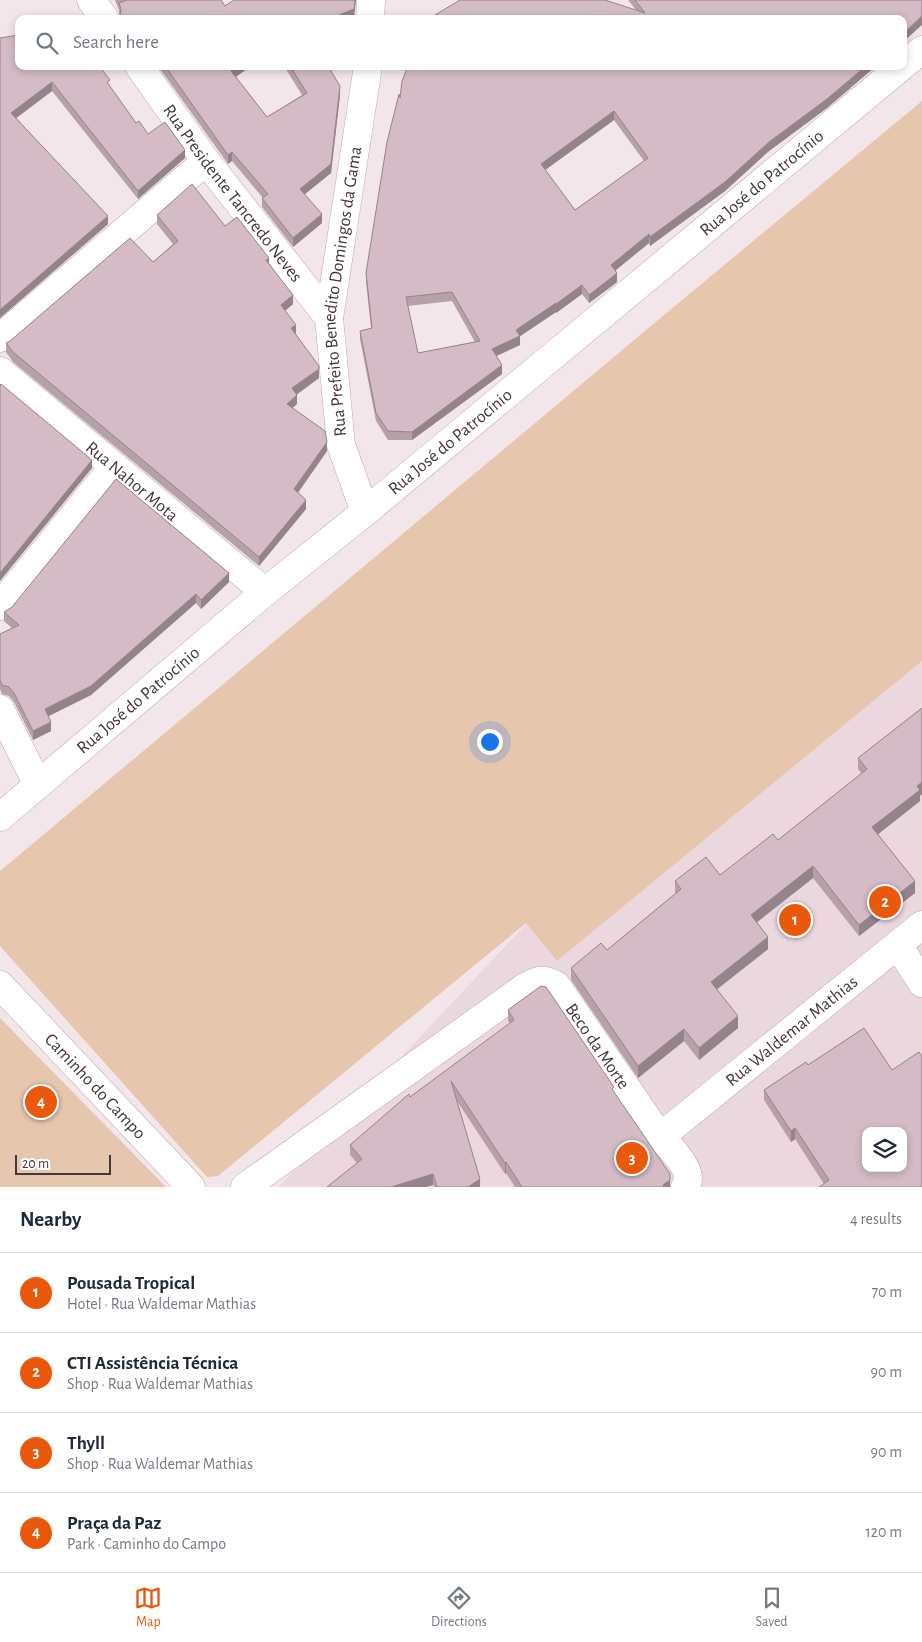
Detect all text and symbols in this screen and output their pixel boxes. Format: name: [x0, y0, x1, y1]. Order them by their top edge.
search box: [15, 15, 907, 70]
icon: search: [33, 29, 61, 57]
text: Search here: [73, 33, 159, 52]
street label: Rua Presidente Tancredo Neves: [159, 101, 305, 286]
street label: Rua José do Patrocínio: [697, 127, 827, 240]
street label: Rua Prefeito Benedito Domingos da Gama: [321, 145, 365, 437]
street label: Rua José do Patrocínio: [385, 386, 516, 499]
street label: Rua Nahor Mota: [82, 439, 181, 525]
street label: Rua José do Patrocínio: [74, 644, 204, 758]
your location: [477, 729, 503, 755]
pin: 2: [869, 883, 901, 921]
pin: 1: [779, 901, 811, 939]
street label: Rua Waldemar Mathias: [723, 973, 861, 1090]
street label: Beco da Morte: [561, 1001, 632, 1093]
street label: Caminho do Campo: [41, 1030, 149, 1143]
pin: 4: [25, 1083, 57, 1121]
map controls: [862, 1127, 907, 1172]
button: layers: [862, 1127, 907, 1172]
pin: 3: [616, 1139, 648, 1177]
scale bar: [15, 1152, 111, 1175]
text: 20 m: [22, 1157, 49, 1171]
text: Nearby: [20, 1209, 81, 1230]
text: 4 results: [850, 1211, 902, 1227]
text: Pousada Tropical: [67, 1274, 195, 1293]
text: 1: [33, 1284, 39, 1300]
text: 70 m: [871, 1284, 902, 1300]
text: Hotel · Rua Waldemar Mathias: [67, 1296, 256, 1312]
text: CTI Assistência Técnica: [67, 1354, 238, 1373]
text: 2: [32, 1364, 40, 1380]
text: 90 m: [871, 1364, 902, 1380]
text: Shop · Rua Waldemar Mathias: [67, 1376, 253, 1392]
text: Thyll: [67, 1434, 105, 1453]
text: 3: [33, 1444, 39, 1460]
text: 90 m: [871, 1444, 902, 1460]
text: Shop · Rua Waldemar Mathias: [67, 1456, 253, 1472]
text: Praça da Paz: [67, 1514, 161, 1533]
text: 4: [32, 1524, 40, 1540]
text: 120 m: [865, 1524, 902, 1540]
text: Park · Caminho do Campo: [67, 1536, 226, 1552]
tab: Map: [134, 1584, 162, 1631]
tab: Directions: [431, 1584, 487, 1631]
tab: Saved: [756, 1584, 788, 1631]

